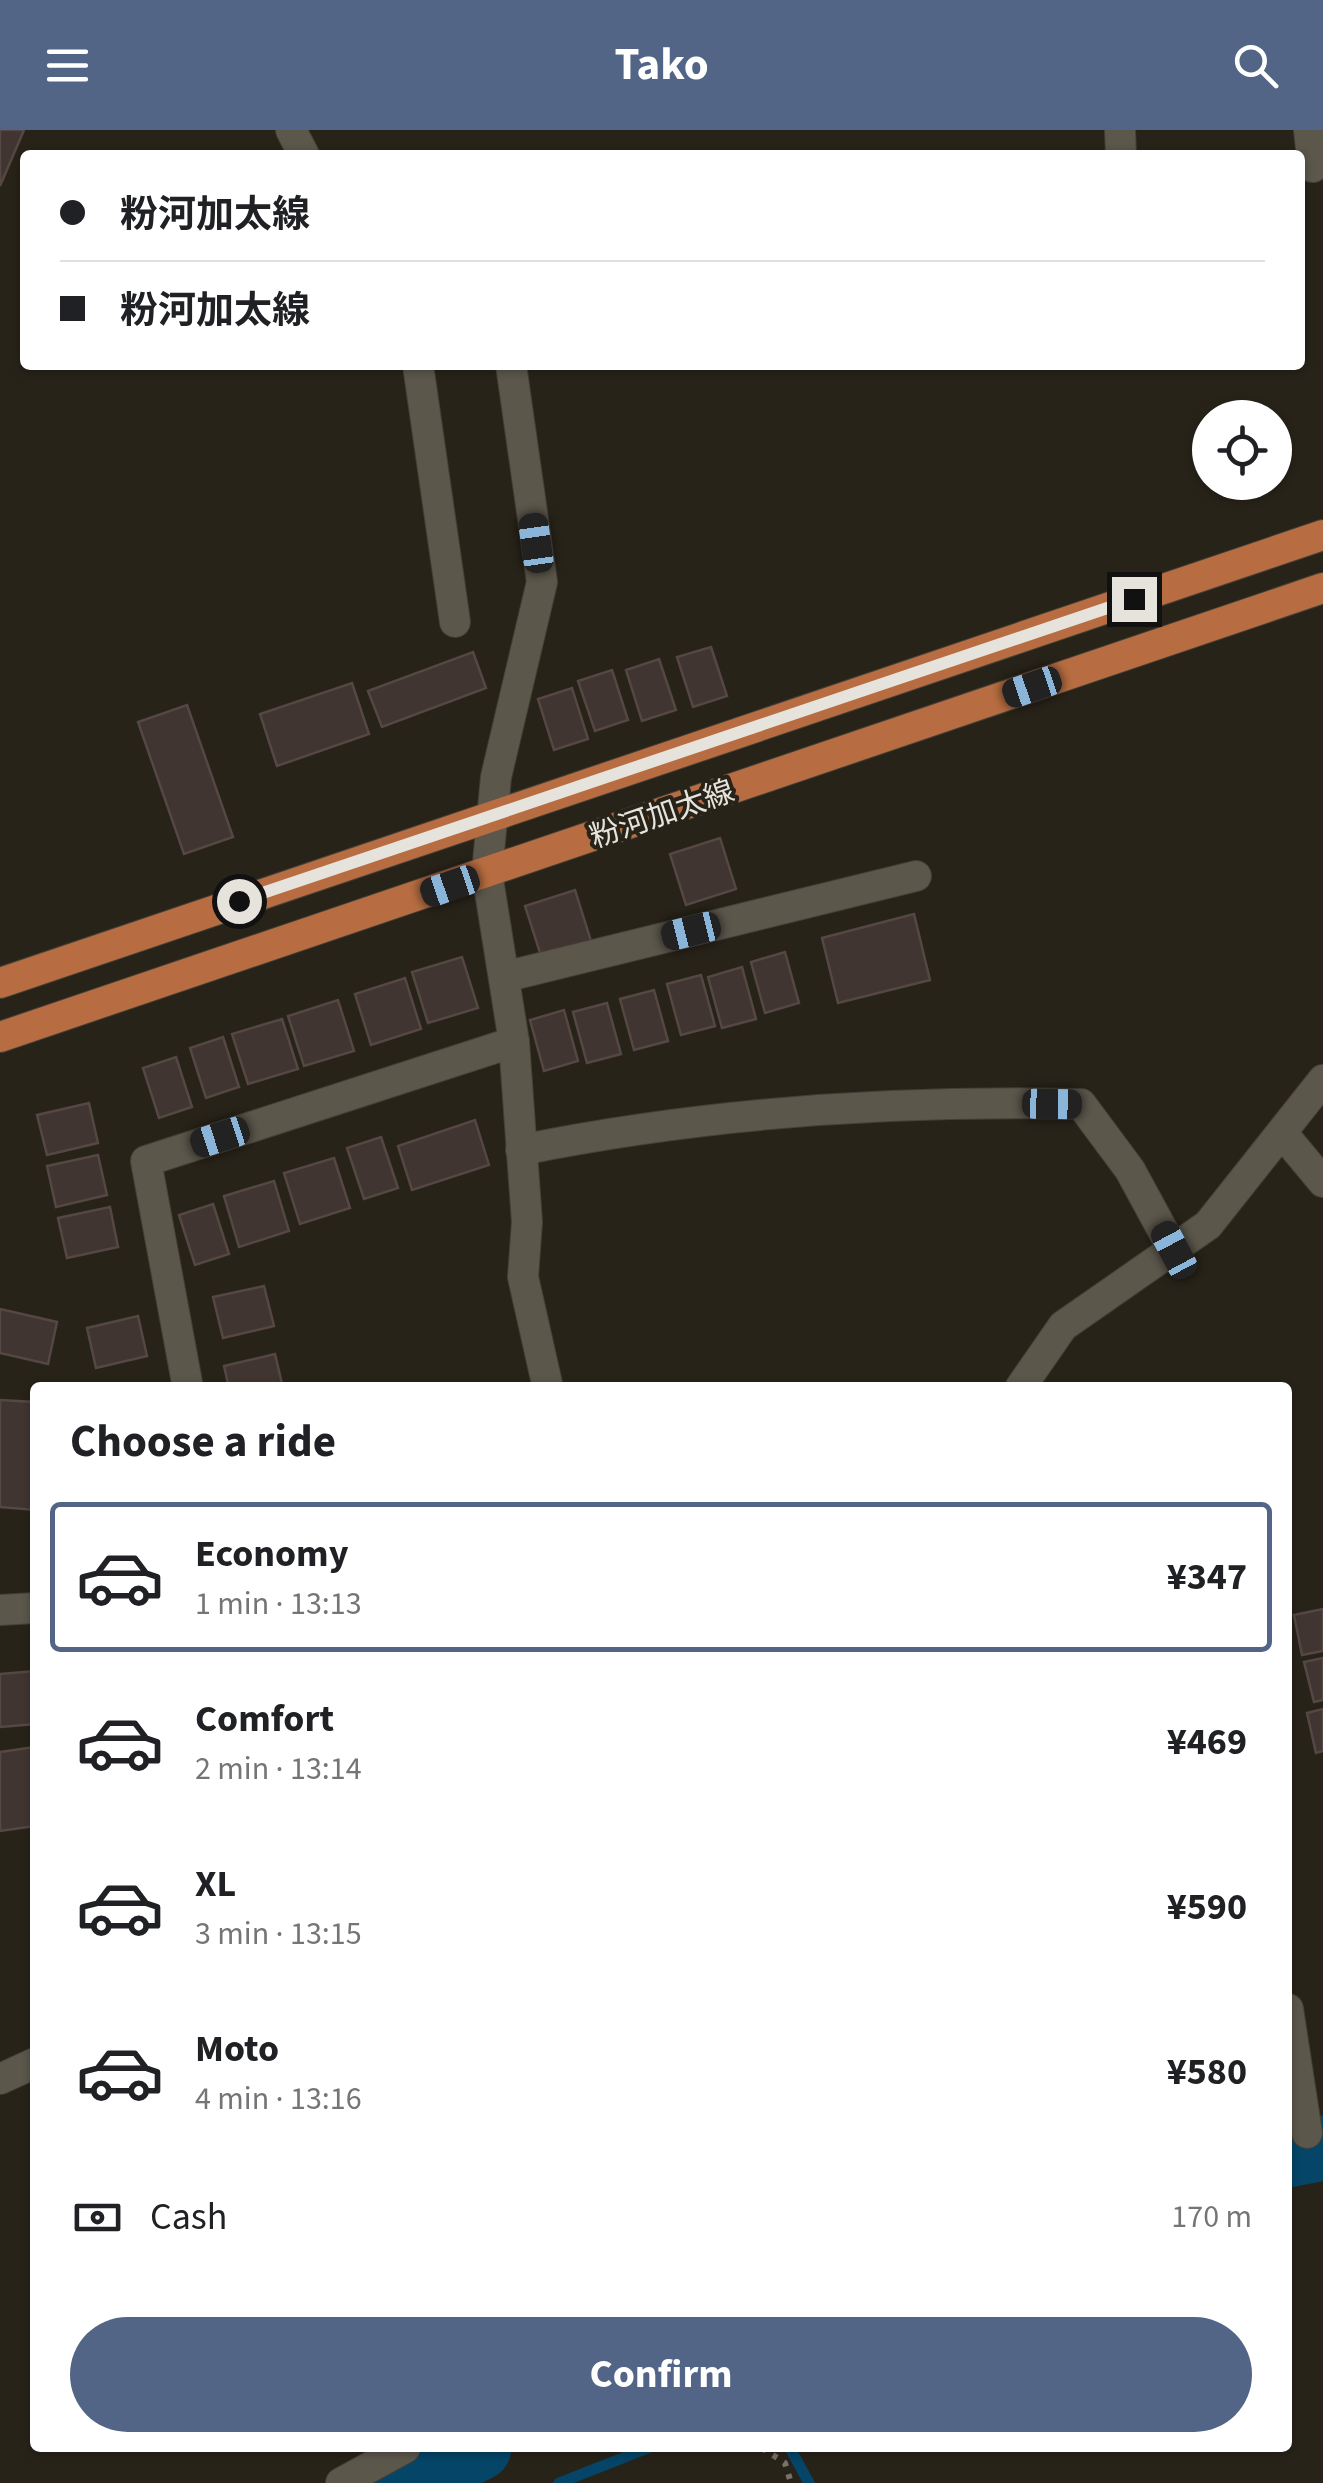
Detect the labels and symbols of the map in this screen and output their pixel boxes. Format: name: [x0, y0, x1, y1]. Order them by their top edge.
car: [517, 511, 555, 575]
route end: [1112, 577, 1157, 622]
car: [999, 663, 1065, 711]
street label: 粉河加太線: [584, 770, 740, 859]
car: [417, 862, 483, 910]
route start: [217, 879, 262, 924]
car: [658, 909, 724, 953]
car: [1022, 1088, 1082, 1120]
car: [187, 1113, 253, 1161]
car: [1147, 1216, 1201, 1284]

